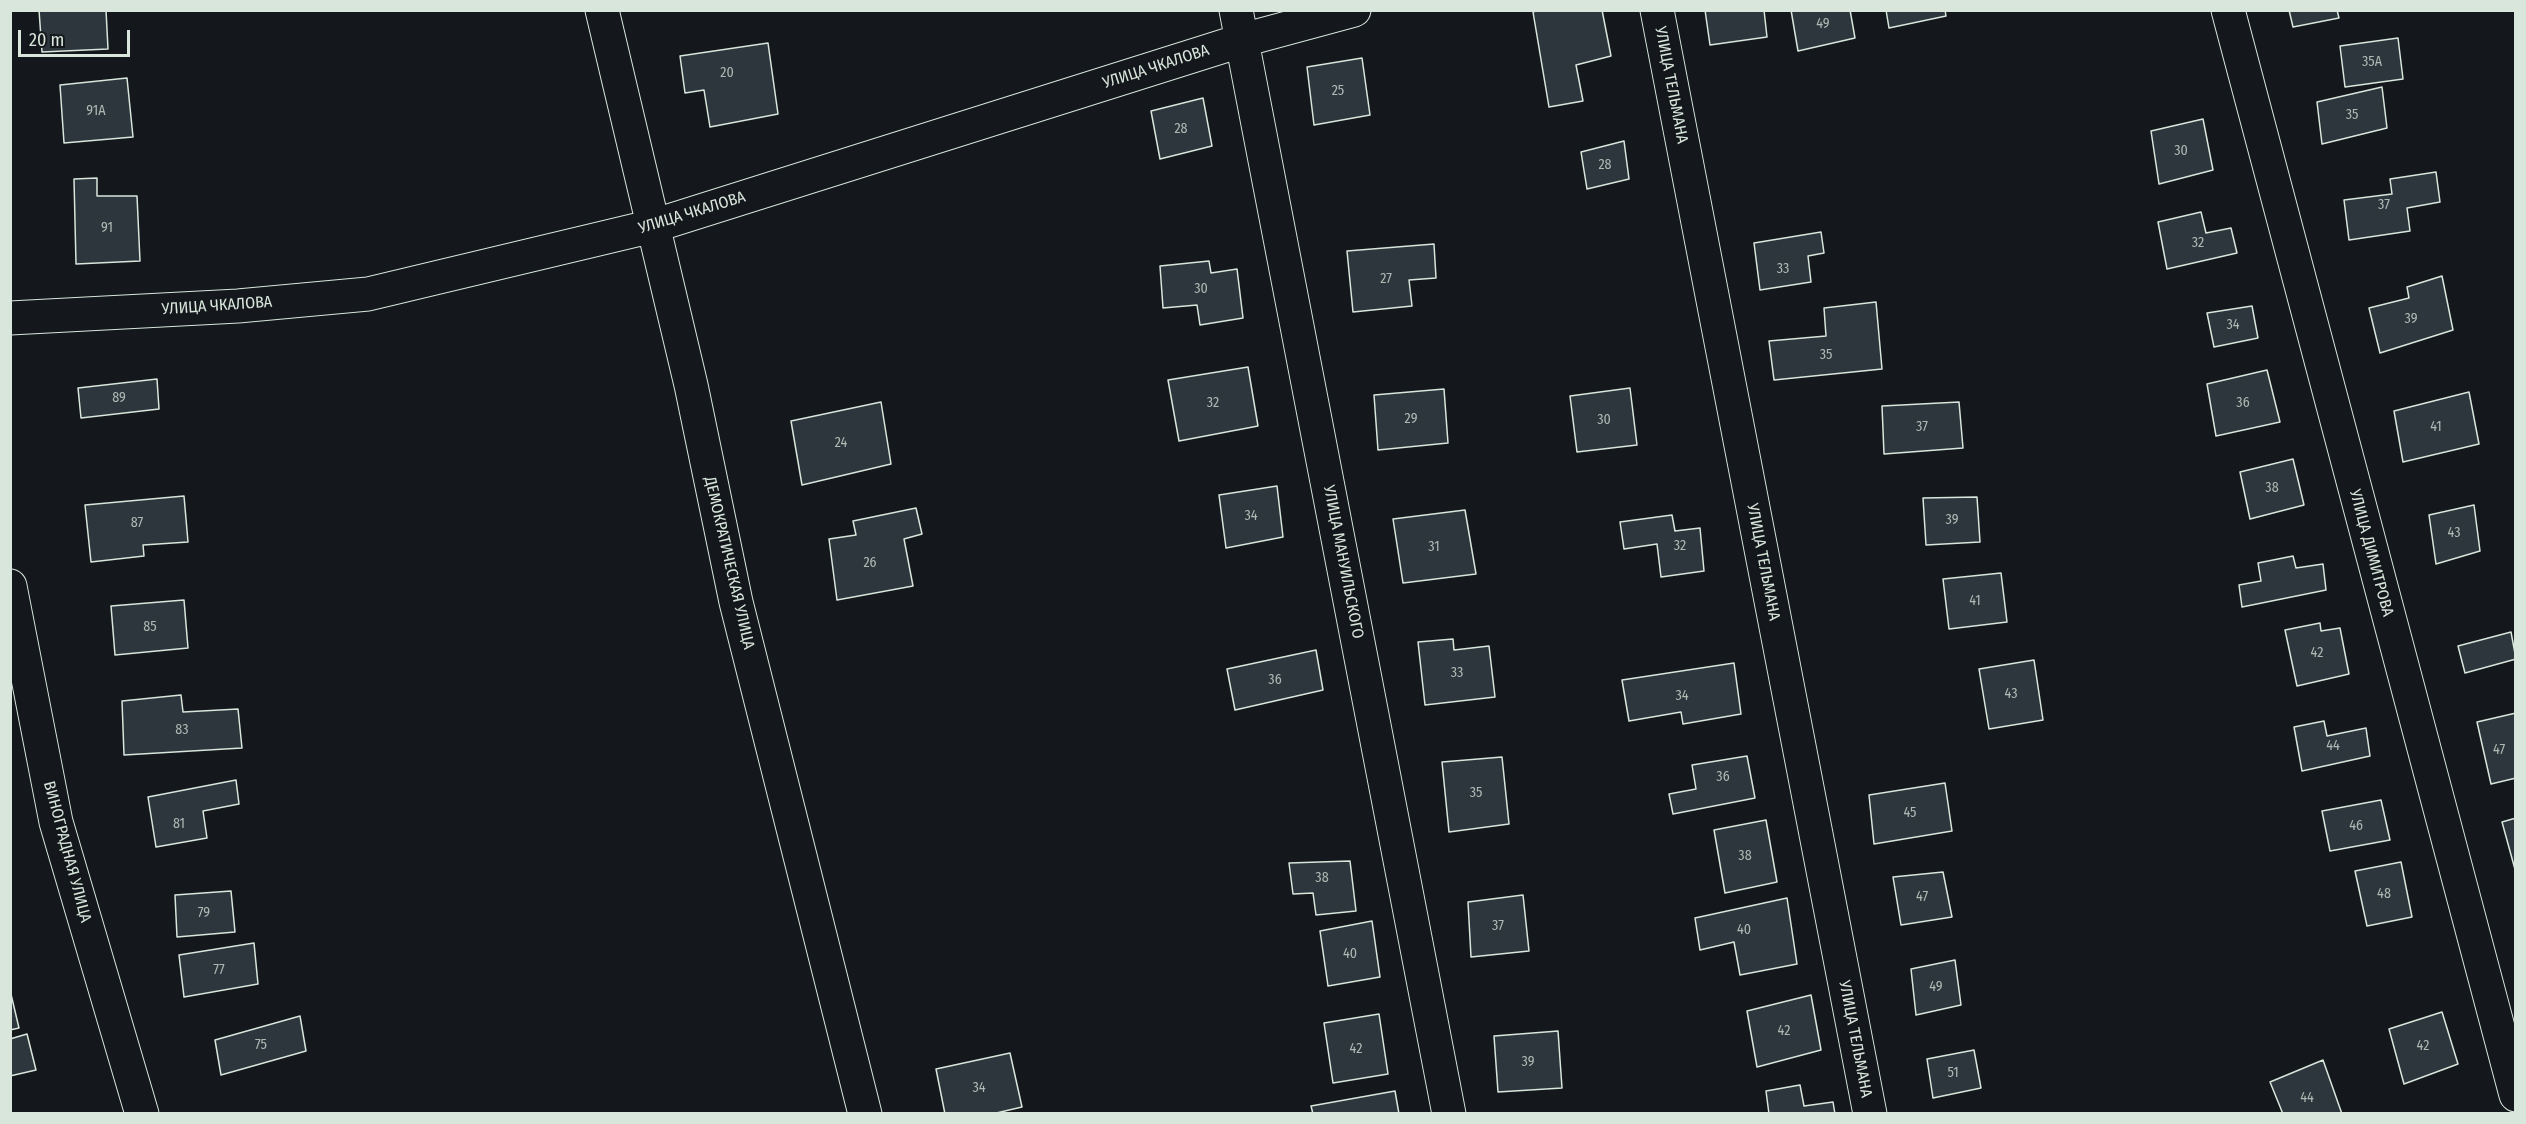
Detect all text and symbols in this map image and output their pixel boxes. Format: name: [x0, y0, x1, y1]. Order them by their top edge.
house number: 49: [1816, 16, 1830, 32]
scale bar: [21, 18, 134, 56]
street label: УЛИЦА ТЕЛЬМАНА: [1650, 25, 1692, 145]
text: 20 m: [29, 29, 64, 51]
street label: УЛИЦА ЧКАЛОВА: [1100, 41, 1212, 93]
house number: 35А: [2362, 54, 2382, 70]
house number: 20: [720, 65, 734, 81]
house number: 25: [1332, 83, 1344, 99]
house number: 91А: [86, 103, 106, 119]
house number: 35: [2346, 107, 2358, 123]
house number: 28: [1174, 121, 1188, 137]
house number: 30: [2174, 143, 2188, 159]
house number: 28: [1598, 157, 1612, 173]
street label: УЛИЦА ЧКАЛОВА: [636, 188, 748, 238]
house number: 37: [2378, 197, 2390, 213]
house number: 91: [101, 220, 113, 236]
house number: 32: [2192, 235, 2204, 251]
house number: 33: [1777, 261, 1789, 277]
house number: 27: [1380, 271, 1392, 287]
house number: 30: [1194, 281, 1208, 297]
street label: УЛИЦА ЧКАЛОВА: [161, 293, 273, 319]
house number: 39: [2405, 311, 2417, 327]
house number: 34: [2226, 317, 2240, 333]
house number: 35: [1820, 347, 1832, 363]
house number: 89: [112, 390, 126, 406]
house number: 32: [1207, 395, 1219, 411]
house number: 36: [2236, 395, 2250, 411]
house number: 29: [1405, 411, 1417, 427]
house number: 30: [1597, 412, 1611, 428]
house number: 37: [1916, 419, 1928, 435]
house number: 41: [2430, 419, 2442, 435]
house number: 24: [835, 435, 847, 451]
street label: ДЕМОКРАТИЧЕСКАЯ УЛИЦА: [700, 475, 758, 651]
house number: 38: [2265, 480, 2279, 496]
street label: УЛИЦА МАНУИЛЬСКОГО: [1319, 484, 1367, 640]
street label: УЛИЦА ДИМИТРОВА: [2345, 487, 2397, 619]
street label: УЛИЦА ТЕЛЬМАНА: [1742, 502, 1784, 622]
house number: 34: [1244, 508, 1258, 524]
house number: 39: [1946, 512, 1958, 528]
house number: 87: [131, 515, 143, 531]
house number: 43: [2448, 525, 2460, 541]
house number: 32: [1674, 538, 1686, 554]
house number: 31: [1428, 539, 1440, 555]
house number: 26: [863, 555, 877, 571]
house number: 41: [1969, 593, 1981, 609]
house number: 85: [143, 619, 157, 635]
house number: 42: [2311, 645, 2323, 661]
house number: 33: [1451, 665, 1463, 681]
house number: 36: [1268, 672, 1282, 688]
house number: 43: [2005, 686, 2017, 702]
house number: 34: [1675, 688, 1689, 704]
house number: 83: [175, 722, 189, 738]
house number: 44: [2326, 738, 2340, 754]
house number: 47: [2493, 742, 2505, 758]
house number: 36: [1716, 769, 1730, 785]
street label: ВИНОГРАДНАЯ УЛИЦА: [39, 779, 95, 925]
house number: 35: [1470, 785, 1482, 801]
house number: 45: [1903, 805, 1917, 821]
house number: 81: [173, 816, 185, 832]
house number: 46: [2349, 818, 2363, 834]
house number: 38: [1738, 848, 1752, 864]
house number: 38: [1315, 870, 1329, 886]
house number: 48: [2377, 886, 2391, 902]
house number: 47: [1916, 889, 1928, 905]
house number: 79: [198, 905, 210, 921]
house number: 37: [1492, 918, 1504, 934]
house number: 40: [1737, 922, 1751, 938]
house number: 40: [1343, 946, 1357, 962]
house number: 77: [213, 962, 225, 978]
street label: УЛИЦА ТЕЛЬМАНА: [1834, 979, 1876, 1099]
house number: 49: [1929, 979, 1943, 995]
house number: 42: [1778, 1023, 1790, 1039]
house number: 75: [255, 1037, 267, 1053]
house number: 42: [2417, 1038, 2429, 1054]
house number: 42: [1350, 1041, 1362, 1057]
house number: 39: [1522, 1054, 1534, 1070]
house number: 51: [1947, 1065, 1959, 1081]
house number: 34: [972, 1080, 986, 1096]
house number: 44: [2300, 1090, 2314, 1106]

